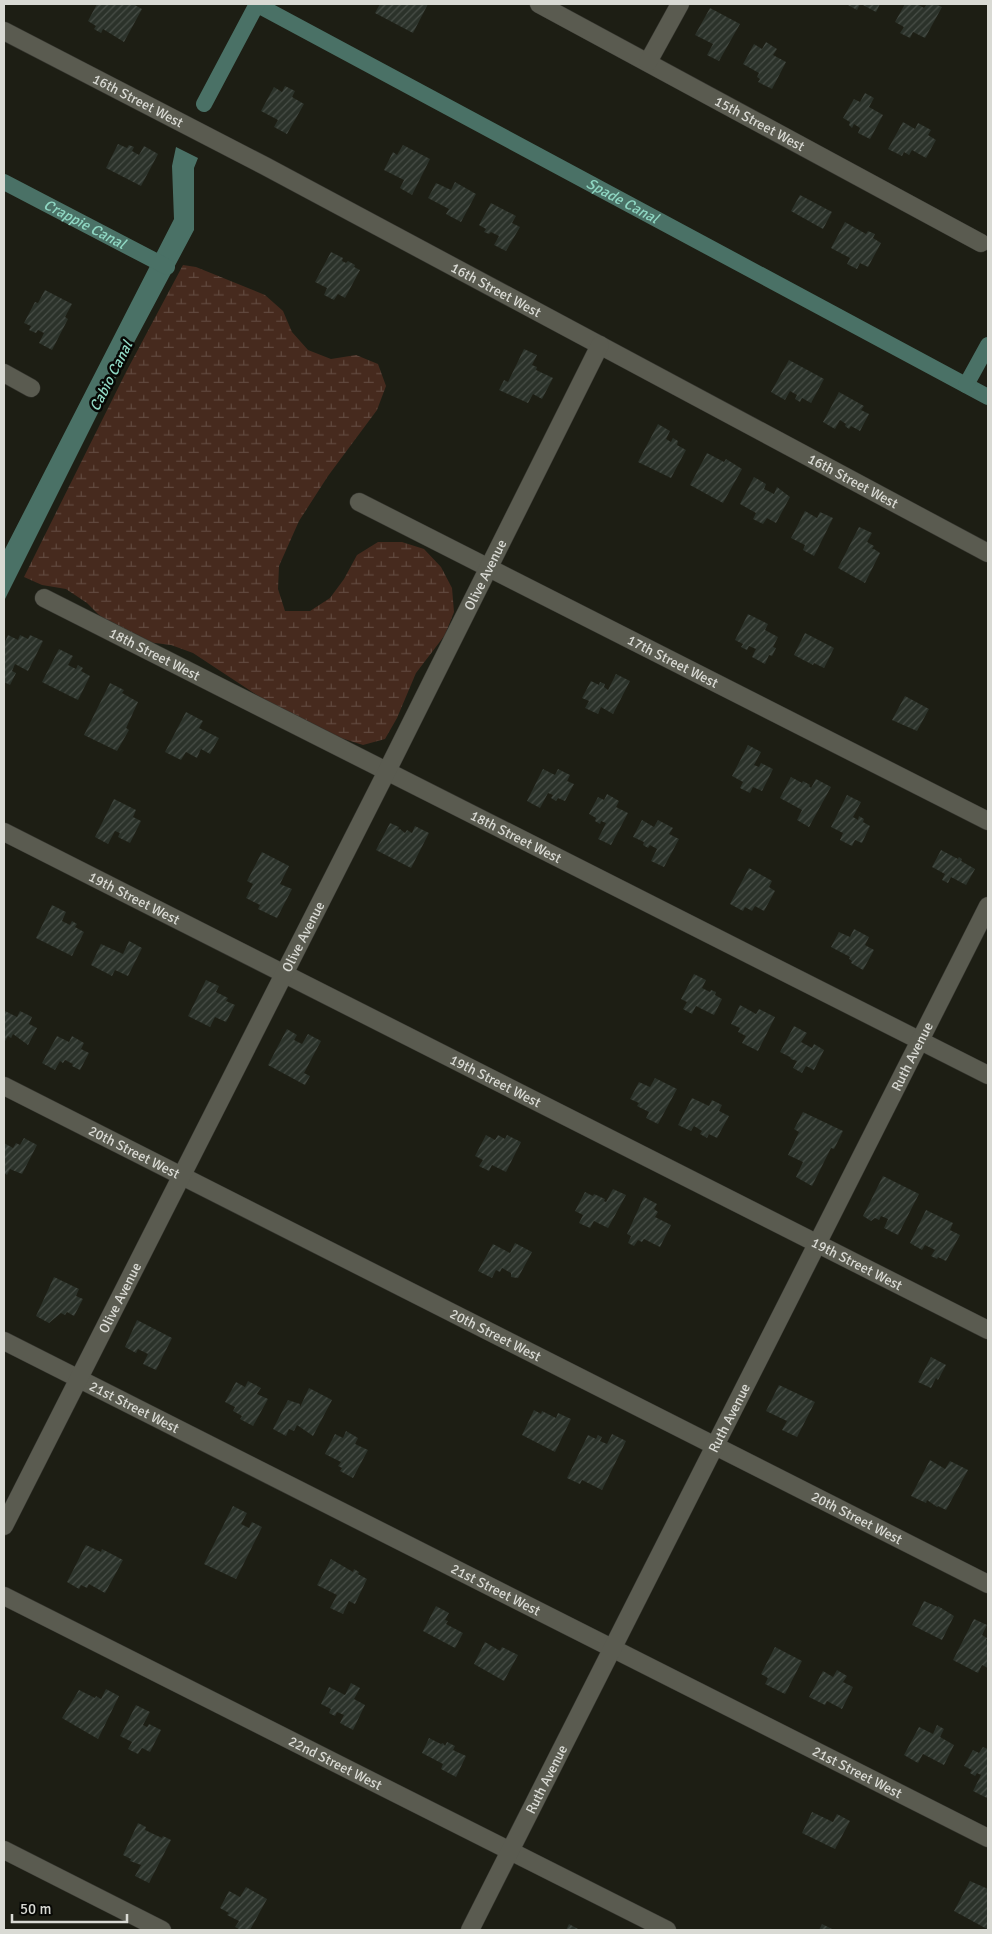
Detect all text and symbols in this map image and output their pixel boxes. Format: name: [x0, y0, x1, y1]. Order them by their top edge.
street label: 16th Street West: [90, 70, 186, 131]
street label: 15th Street West: [712, 93, 808, 155]
water label: Spade Canal: [583, 174, 663, 228]
water label: Crappie Canal: [41, 195, 130, 254]
street label: 16th Street West: [448, 259, 544, 321]
water label: Cabio Canal: [86, 336, 137, 414]
street label: 16th Street West: [805, 450, 901, 512]
street label: Olive Avenue: [461, 537, 510, 613]
street label: 18th Street West: [106, 624, 203, 684]
street label: 17th Street West: [624, 632, 721, 692]
street label: 18th Street West: [468, 807, 564, 867]
street label: 19th Street West: [86, 868, 182, 929]
street label: Olive Avenue: [278, 899, 328, 975]
street label: Ruth Avenue: [888, 1019, 937, 1094]
street label: 19th Street West: [447, 1051, 544, 1111]
street label: 20th Street West: [86, 1122, 182, 1183]
street label: 19th Street West: [808, 1234, 905, 1294]
street label: Olive Avenue: [95, 1260, 145, 1336]
street label: 20th Street West: [447, 1305, 544, 1365]
street label: 21st Street West: [86, 1378, 182, 1437]
street label: Ruth Avenue: [705, 1381, 754, 1455]
street label: 20th Street West: [808, 1488, 905, 1548]
street label: 21st Street West: [448, 1560, 543, 1620]
street label: 22nd Street West: [286, 1733, 385, 1794]
street label: Ruth Avenue: [522, 1742, 571, 1817]
street label: 21st Street West: [809, 1743, 905, 1802]
scale bar: [12, 1892, 128, 1924]
text: 50 m: [20, 1900, 51, 1918]

